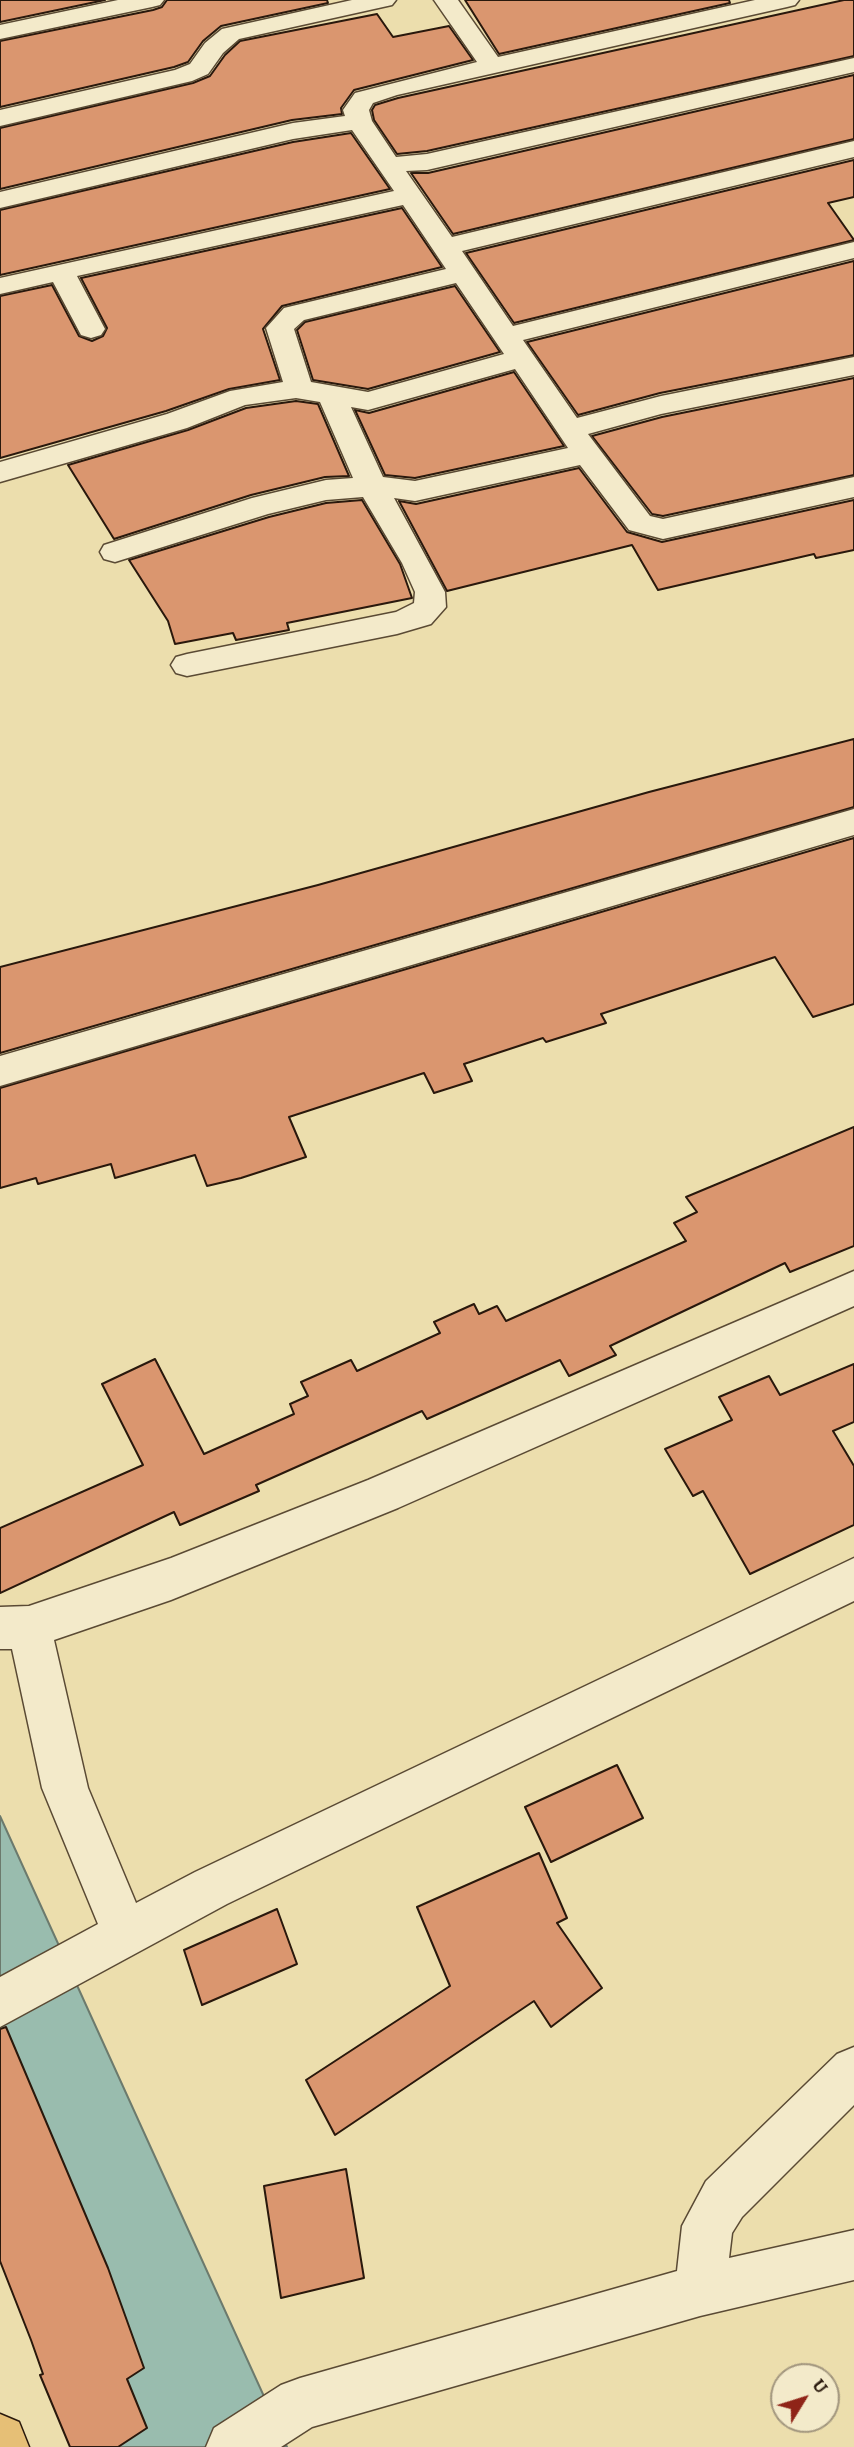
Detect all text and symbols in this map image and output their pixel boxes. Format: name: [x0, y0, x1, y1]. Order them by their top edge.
north arrow: [770, 2363, 840, 2433]
text: U: [806, 2373, 834, 2399]

